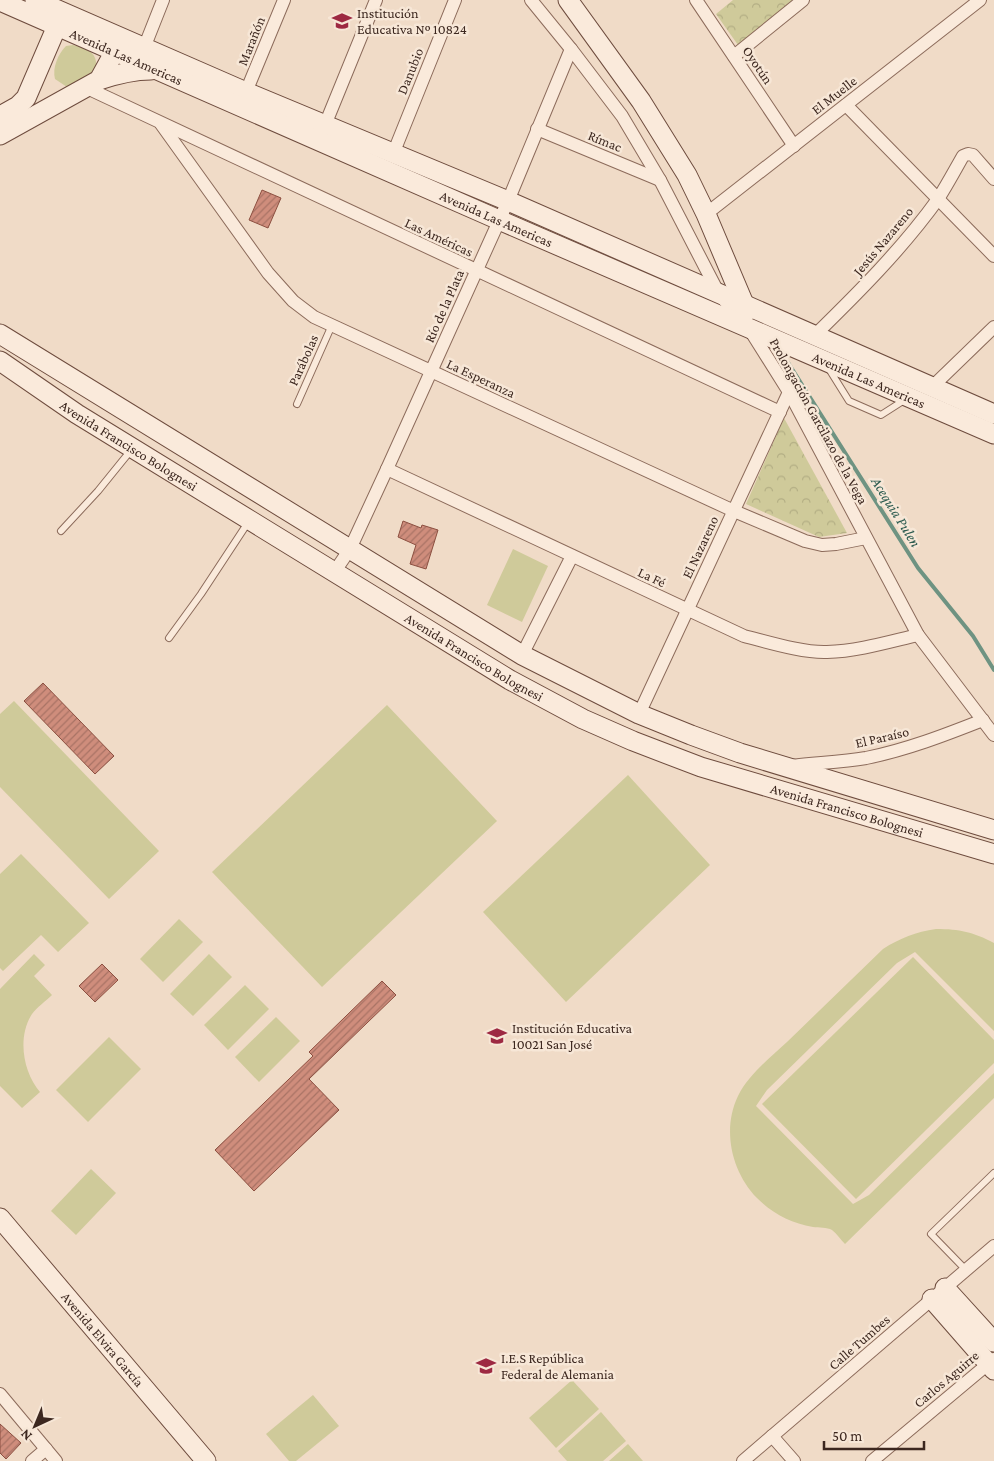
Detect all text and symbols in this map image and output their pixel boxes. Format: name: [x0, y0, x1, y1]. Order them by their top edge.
place label: Institución Educativa Nº 10824: [357, 5, 467, 37]
school or university icon: Institución Educativa Nº 10824: [331, 10, 353, 32]
street label: Marañón: [234, 14, 268, 68]
street label: Avenida Las Americas: [68, 25, 185, 88]
street label: Oyotún: [740, 43, 777, 87]
street label: Danubio: [393, 45, 427, 97]
street label: El Muelle: [808, 73, 860, 117]
street label: Rímac: [586, 127, 624, 155]
street label: Avenida Las Americas: [438, 187, 555, 250]
street label: Jesús Nazareno: [848, 203, 916, 280]
street label: Las Américas: [402, 214, 476, 260]
street label: Río de la Plata: [421, 267, 467, 345]
street label: Parábolas: [285, 332, 321, 388]
street label: Prolongación Garcilazo de la Vega: [767, 335, 872, 507]
street label: Avenida Las Americas: [810, 349, 928, 411]
street label: La Esperanza: [444, 355, 518, 401]
street label: Avenida Francisco Bolognesi: [57, 397, 201, 494]
water label: Acequia Pulen: [867, 473, 924, 551]
street label: El Nazareno: [679, 513, 721, 581]
street label: La Fé: [636, 564, 668, 590]
street label: Avenida Francisco Bolognesi: [402, 609, 546, 704]
street label: El Paraíso: [854, 723, 910, 751]
street label: Avenida Francisco Bolognesi: [769, 780, 925, 841]
place label: Institución Educativa 10021 San José: [512, 1020, 633, 1052]
school or university icon: Institución Educativa 10021 San José: [486, 1025, 508, 1047]
street label: Avenida Elvira García: [58, 1289, 148, 1390]
street label: Calle Tumbes: [825, 1311, 893, 1373]
street label: Carlos Aguirre: [910, 1347, 982, 1411]
place label: I.E.S República Federal de Alemania: [501, 1350, 615, 1382]
school or university icon: I.E.S República Federal de Alemania: [475, 1355, 497, 1377]
north arrow: [10, 1401, 60, 1451]
scale bar: [824, 1418, 924, 1450]
text: N: [17, 1426, 35, 1444]
text: 50 m: [832, 1428, 862, 1444]

